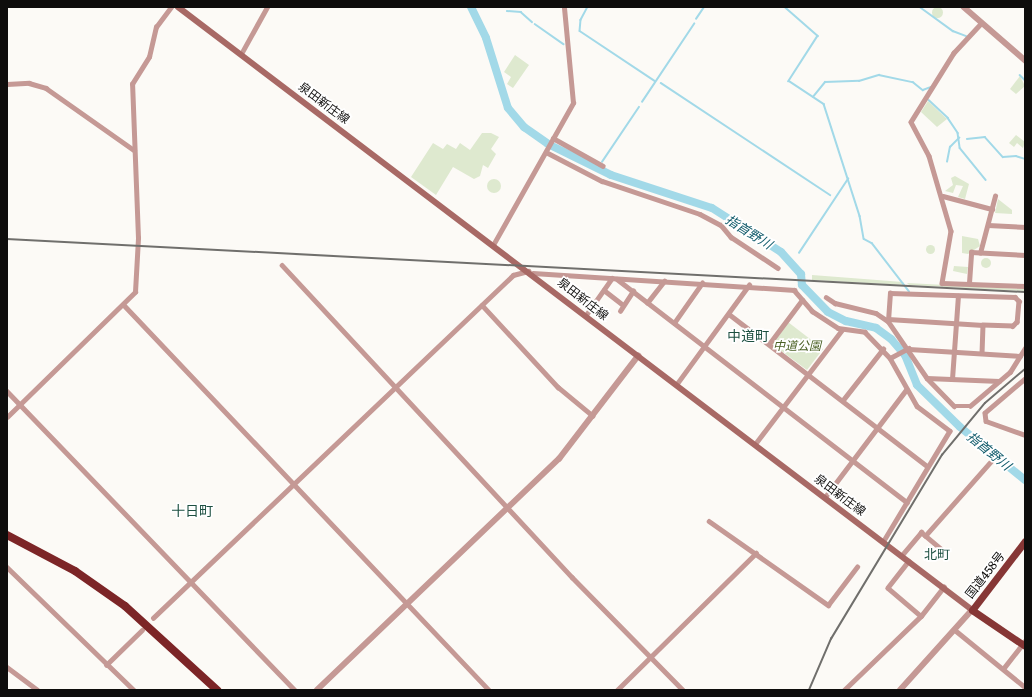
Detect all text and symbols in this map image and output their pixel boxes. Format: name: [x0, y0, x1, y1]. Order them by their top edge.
street label: 泉田新庄線: [296, 79, 352, 127]
water label: 指首野川: [723, 212, 775, 252]
street label: 泉田新庄線: [555, 275, 611, 323]
district label: 中道町: [727, 327, 769, 343]
park label: 中道公園: [773, 339, 821, 353]
water label: 指首野川: [964, 429, 1014, 473]
street label: 泉田新庄線: [812, 471, 868, 519]
district label: 十日町: [171, 502, 213, 518]
district label: 北町: [924, 546, 950, 562]
street label: 国道458号: [962, 549, 1008, 601]

